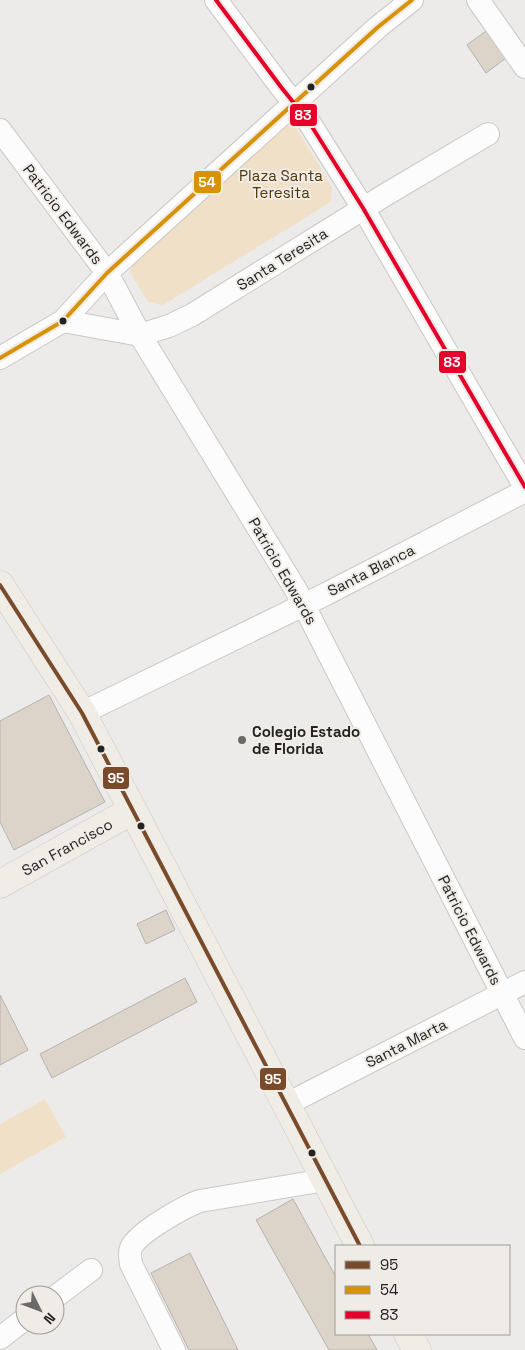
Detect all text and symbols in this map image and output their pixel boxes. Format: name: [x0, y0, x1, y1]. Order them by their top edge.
unlabelled marker: [306, 82, 316, 92]
line badge: 83: [289, 103, 318, 127]
text: 83: [295, 106, 311, 124]
street label: Patricio Edwards: [19, 160, 107, 268]
park label: Plaza Santa Teresita: [239, 166, 323, 202]
line badge: 54: [193, 170, 222, 194]
text: 54: [198, 173, 216, 191]
street label: Santa Teresita: [233, 223, 331, 294]
unlabelled marker: [58, 316, 68, 326]
line badge: 83: [438, 350, 467, 374]
text: 83: [444, 353, 460, 371]
street label: Patricio Edwards: [245, 514, 321, 628]
street label: Santa Blanca: [324, 540, 418, 600]
place label: Colegio Estado de Florida: [252, 722, 360, 758]
marker: Colegio Estado de Florida: [236, 734, 248, 746]
unlabelled marker: [96, 744, 106, 754]
line badge: 95: [102, 766, 130, 790]
text: 95: [107, 769, 125, 787]
street label: San Francisco: [18, 814, 116, 880]
unlabelled marker: [136, 821, 146, 831]
street label: Patricio Edwards: [434, 872, 506, 988]
street label: Santa Marta: [362, 1014, 450, 1072]
line badge: 95: [259, 1067, 287, 1091]
text: 95: [264, 1070, 282, 1088]
unlabelled marker: [307, 1148, 317, 1158]
legend: [335, 1245, 510, 1335]
text: 95: [380, 1255, 398, 1274]
text: 54: [380, 1280, 398, 1299]
north arrow: [15, 1285, 65, 1335]
text: 83: [380, 1305, 398, 1324]
text: N: [40, 1309, 59, 1328]

